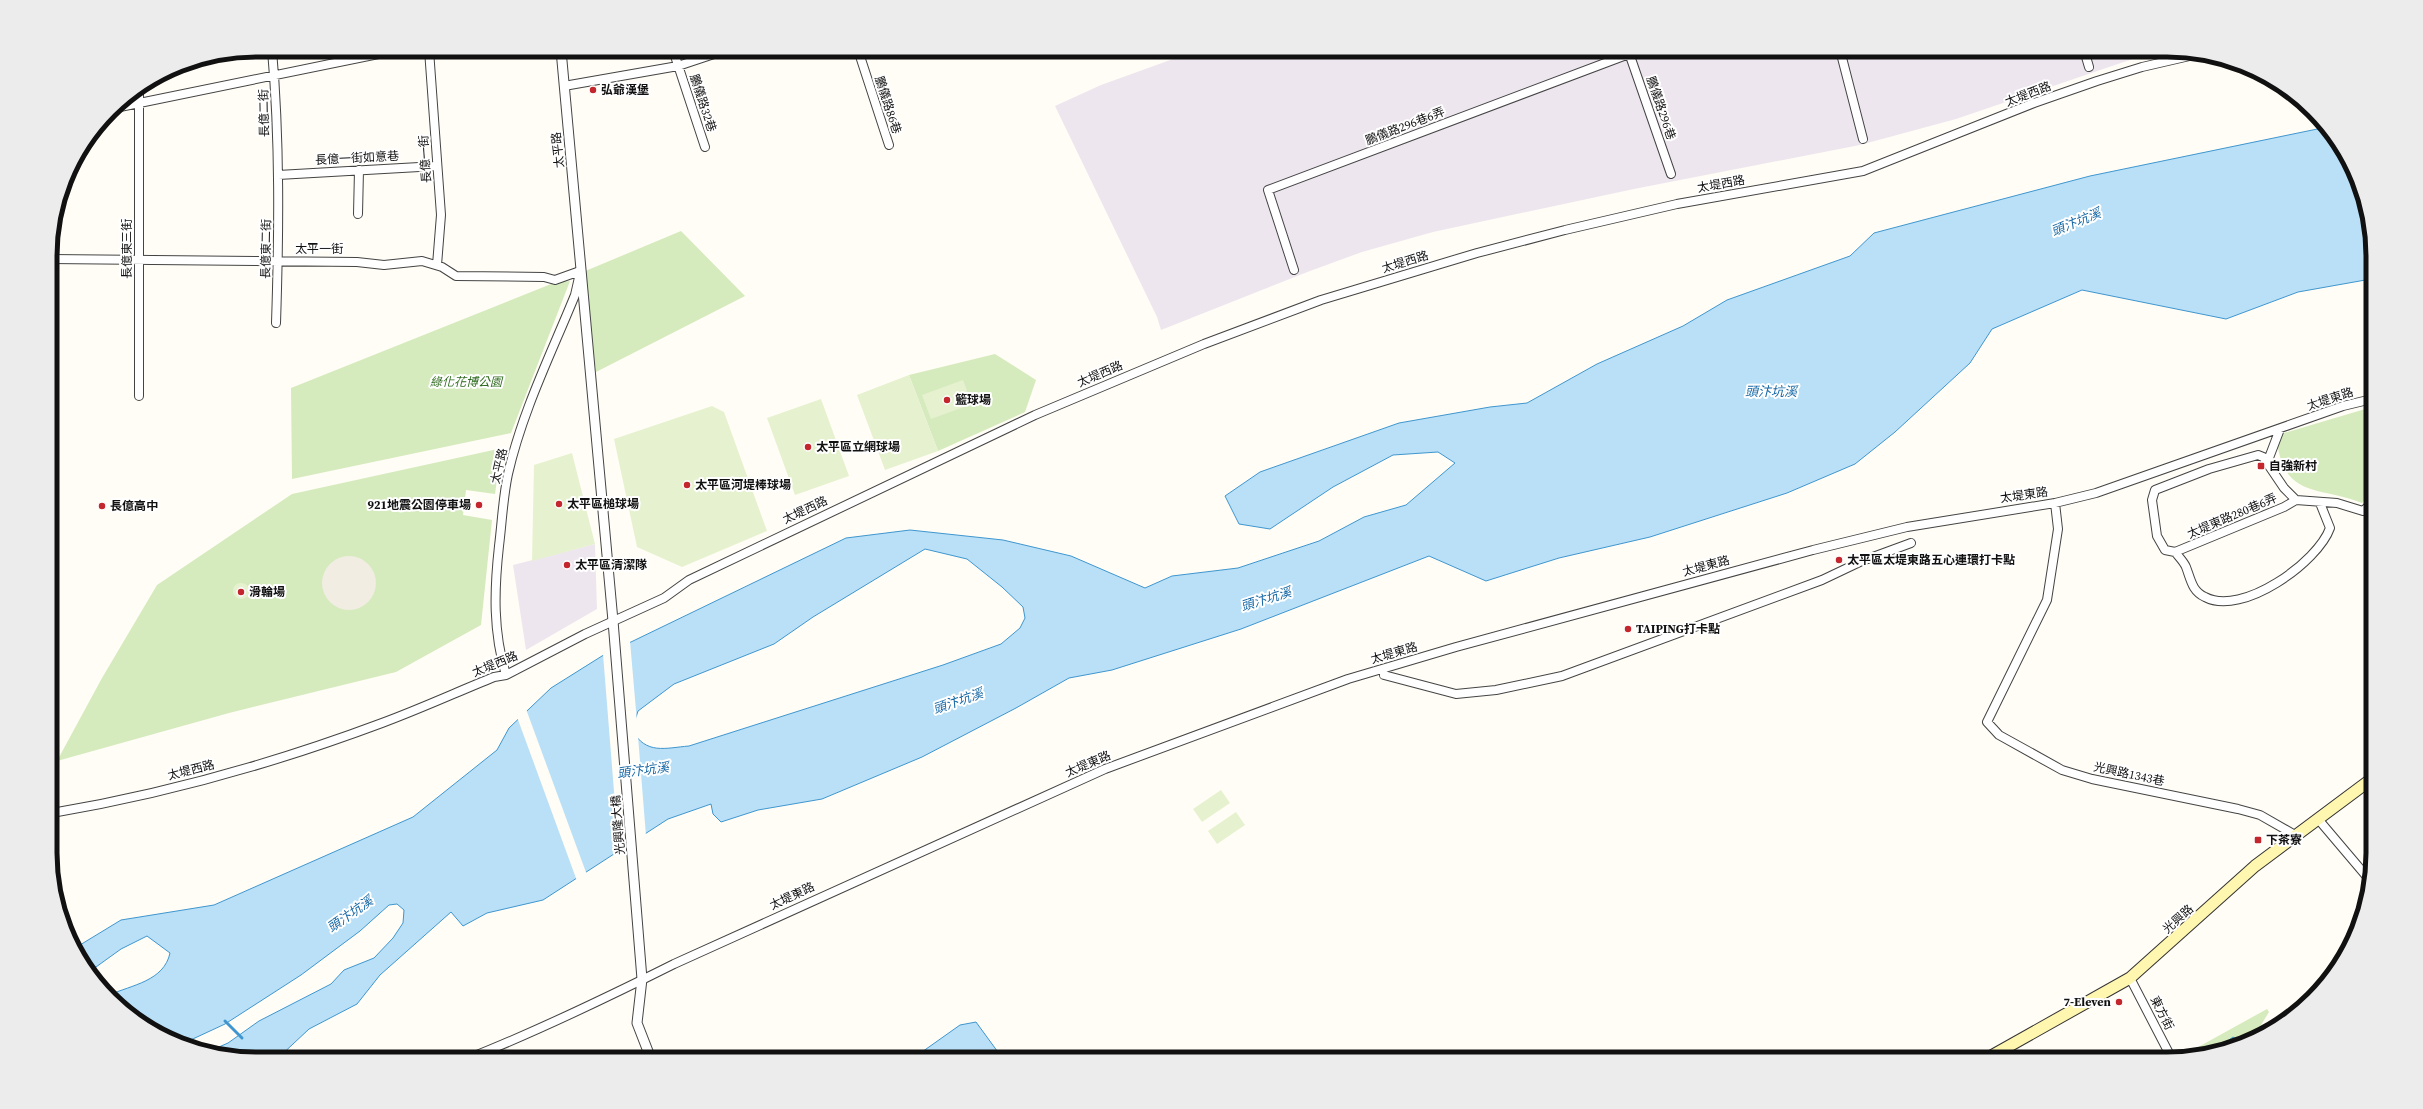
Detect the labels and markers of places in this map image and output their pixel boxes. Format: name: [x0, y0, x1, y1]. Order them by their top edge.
place label: 弘爺漢堡: [601, 82, 649, 98]
marker: 弘爺漢堡: [588, 85, 598, 95]
place label: 籃球場: [955, 392, 991, 408]
marker: 籃球場: [942, 395, 952, 405]
place label: 太平區立網球場: [816, 439, 900, 455]
marker: 太平區立網球場: [803, 442, 813, 452]
place label: 自強新村: [2269, 458, 2317, 474]
marker: 自強新村: [2256, 461, 2266, 471]
place label: 太平區河堤棒球場: [695, 477, 791, 493]
marker: 太平區河堤棒球場: [682, 480, 692, 490]
place label: 太平區槌球場: [567, 496, 639, 512]
place label: 921地震公園停車場: [367, 497, 471, 513]
place label: 長億高中: [110, 498, 158, 514]
marker: 太平區槌球場: [554, 499, 564, 509]
marker: 921地震公園停車場: [474, 500, 484, 510]
marker: 長億高中: [97, 501, 107, 511]
place label: 太平區太堤東路五心連環打卡點: [1847, 552, 2015, 568]
marker: 太平區太堤東路五心連環打卡點: [1834, 555, 1844, 565]
place label: 太平區清潔隊: [575, 557, 647, 573]
marker: 太平區清潔隊: [562, 560, 572, 570]
place label: 滑輪場: [249, 584, 285, 600]
marker: 滑輪場: [236, 587, 246, 597]
place label: TAIPING打卡點: [1636, 621, 1720, 637]
marker: TAIPING打卡點: [1623, 624, 1633, 634]
place label: 下茶寮: [2266, 832, 2302, 848]
marker: 下茶寮: [2253, 835, 2263, 845]
place label: 7-Eleven: [2064, 994, 2112, 1010]
marker: 7-Eleven: [2114, 997, 2124, 1007]

